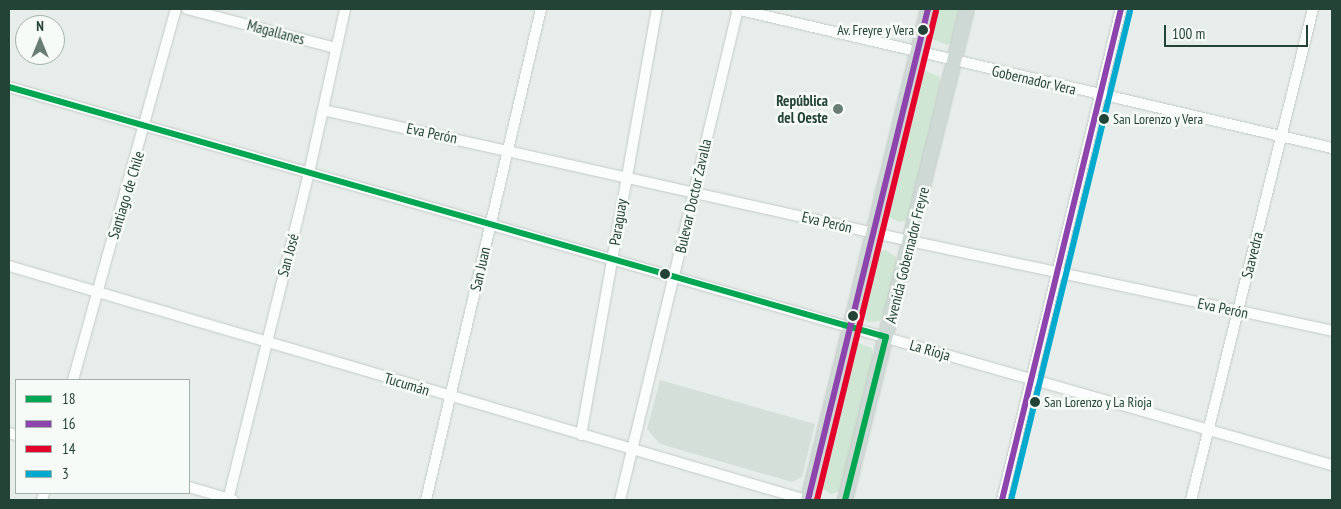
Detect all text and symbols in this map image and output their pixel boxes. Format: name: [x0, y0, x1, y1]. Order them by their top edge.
north arrow: [15, 15, 65, 65]
scale bar: [1166, 15, 1310, 47]
street label: Magallanes: [245, 16, 307, 48]
text: N: [36, 17, 44, 35]
place label: Av. Freyre y Vera: [835, 22, 914, 38]
text: 100 m: [1172, 24, 1205, 43]
marker: Av. Freyre y Vera: [918, 25, 928, 35]
street label: Gobernador Vera: [990, 62, 1078, 98]
place label: República del Oeste: [776, 91, 828, 126]
marker: República del Oeste: [832, 103, 844, 115]
place label: San Lorenzo y Vera: [1113, 111, 1204, 127]
marker: San Lorenzo y Vera: [1099, 114, 1109, 124]
street label: Eva Perón: [405, 119, 459, 147]
street label: Bulevar Doctor Zavalla: [671, 137, 715, 255]
street label: Santiago de Chile: [104, 149, 148, 241]
street label: Avenida Gobernador Freyre: [881, 185, 933, 325]
street label: Paraguay: [605, 197, 631, 247]
street label: Eva Perón: [800, 207, 854, 237]
street label: Saavedra: [1238, 230, 1266, 280]
street label: San José: [274, 232, 302, 278]
street label: San Juan: [466, 245, 494, 293]
unlabelled marker: [660, 269, 670, 279]
street label: Eva Perón: [1196, 294, 1250, 322]
unlabelled marker: [848, 311, 858, 321]
street label: La Rioja: [908, 336, 952, 364]
street label: Tucumán: [382, 369, 432, 399]
legend: [15, 379, 190, 494]
text: 18: [62, 389, 76, 408]
place label: San Lorenzo y La Rioja: [1044, 394, 1152, 410]
marker: San Lorenzo y La Rioja: [1030, 397, 1040, 407]
text: 16: [62, 414, 76, 433]
text: 14: [62, 439, 76, 458]
text: 3: [62, 464, 69, 483]

